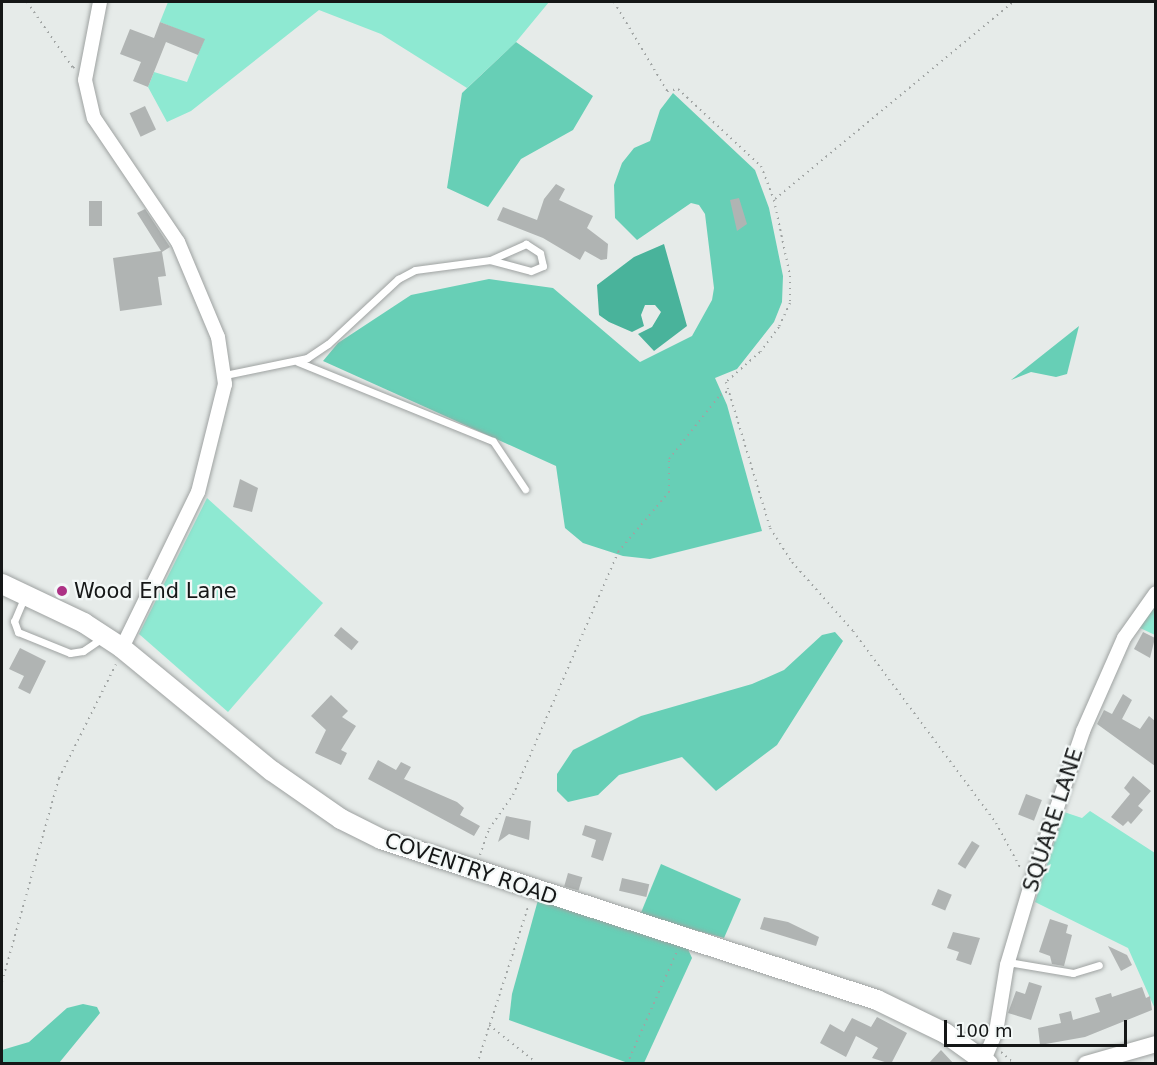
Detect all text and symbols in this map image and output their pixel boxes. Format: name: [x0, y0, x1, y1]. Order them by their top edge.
place label: Wood End Lane: [74, 578, 237, 604]
marker: Wood End Lane: [55, 584, 69, 598]
street label: SQUARE LANE: [1018, 745, 1088, 895]
street label: COVENTRY ROAD: [381, 828, 561, 910]
scale bar: [947, 1008, 1130, 1046]
text: 100 m: [955, 1020, 1013, 1041]

